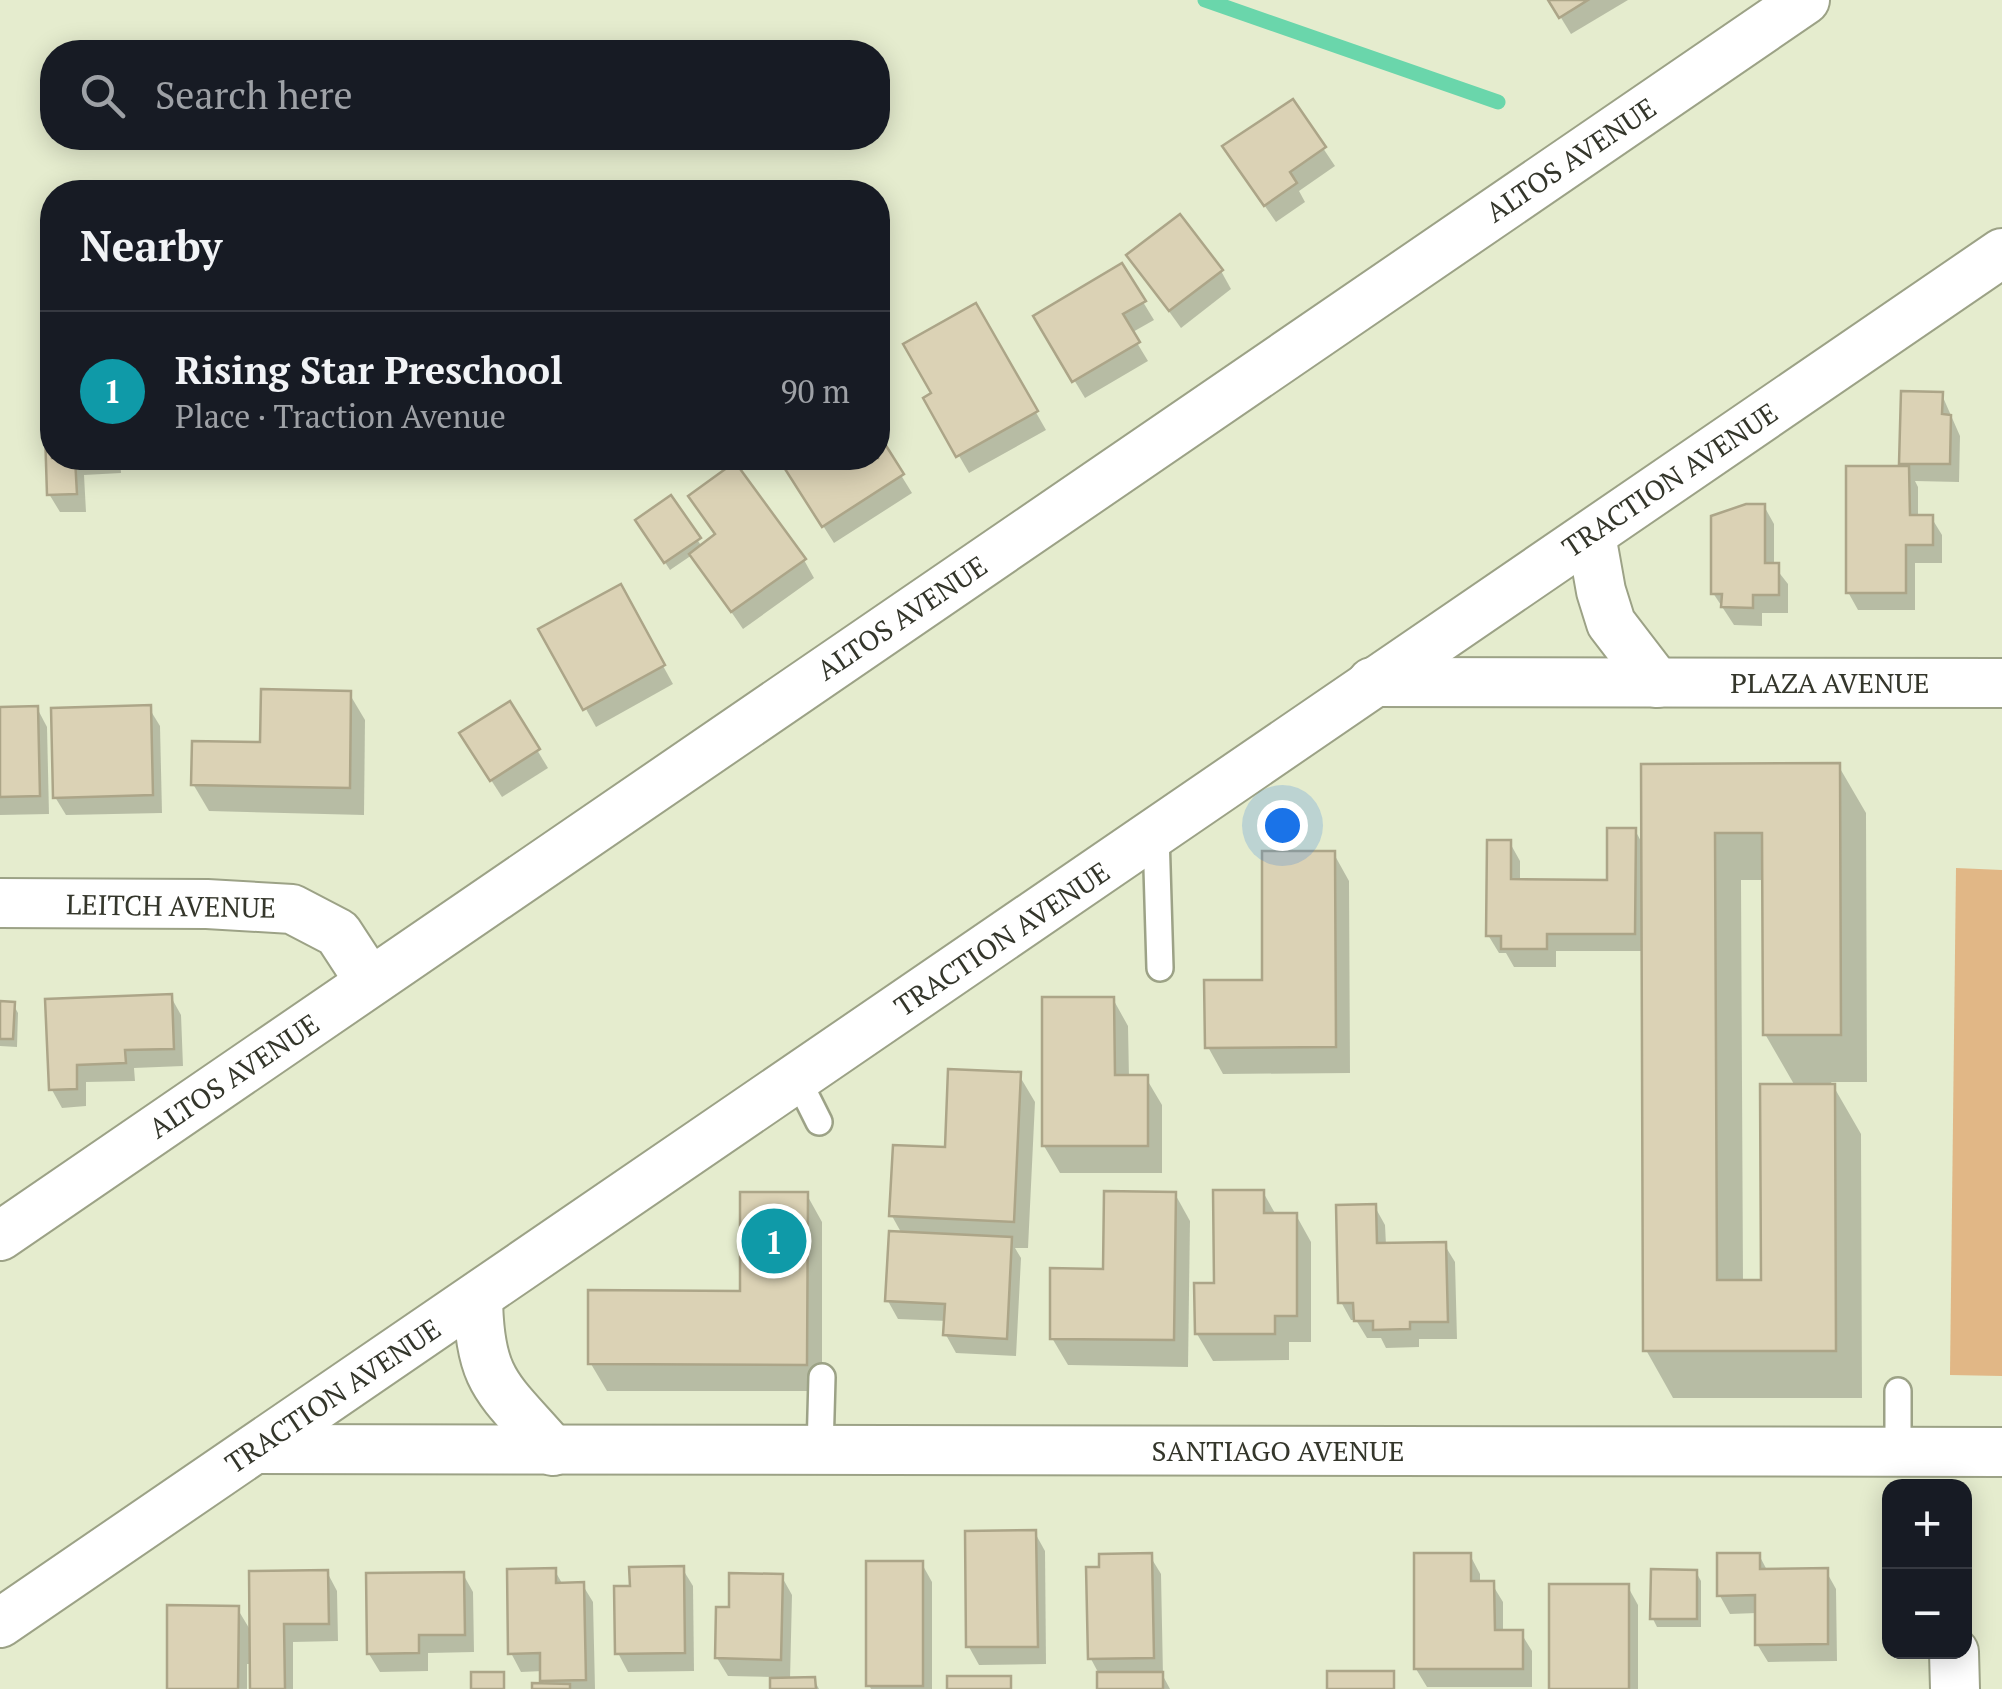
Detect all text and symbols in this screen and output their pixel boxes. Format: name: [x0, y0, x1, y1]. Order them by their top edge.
search box: [40, 40, 890, 150]
icon: search: [75, 68, 130, 123]
text: Search here: [155, 70, 353, 120]
street label: ALTOS AVENUE: [1478, 89, 1663, 230]
text: Nearby: [80, 217, 222, 273]
text: Rising Star Preschool: [175, 345, 563, 395]
text: 1: [103, 370, 122, 412]
text: 90 m: [780, 370, 850, 412]
street label: TRACTION AVENUE: [1555, 394, 1785, 565]
text: Place · Traction Avenue: [175, 395, 506, 437]
street label: ALTOS AVENUE: [809, 547, 994, 688]
street label: PLAZA AVENUE: [1730, 664, 1930, 701]
your location: [1257, 800, 1308, 851]
street label: TRACTION AVENUE: [887, 853, 1117, 1024]
street label: LEITCH AVENUE: [66, 885, 276, 926]
street label: ALTOS AVENUE: [141, 1005, 326, 1146]
pin: 1: [742, 1204, 806, 1278]
street label: TRACTION AVENUE: [218, 1310, 448, 1481]
street label: SANTIAGO AVENUE: [1152, 1432, 1404, 1469]
map controls: [1882, 1479, 1972, 1659]
button: +: [1882, 1479, 1972, 1569]
button: −: [1882, 1569, 1972, 1659]

